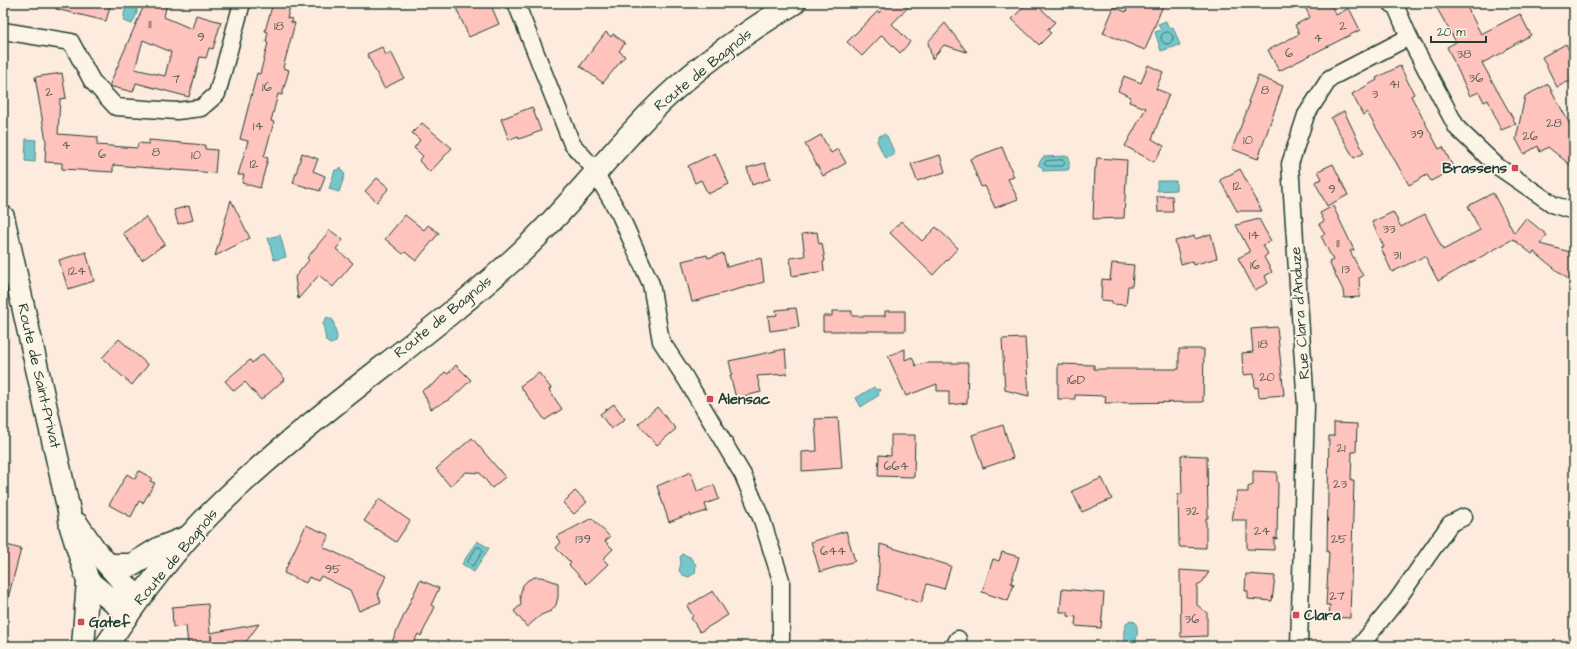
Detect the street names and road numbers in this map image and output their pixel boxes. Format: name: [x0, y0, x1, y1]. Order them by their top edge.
street label: Route de Bagnols: [650, 24, 757, 117]
street label: Rue Clara d'Anduze: [1285, 246, 1315, 380]
street label: Route de Bagnols: [390, 271, 497, 364]
street label: Route de Saint-Privat: [12, 301, 66, 451]
street label: Route de Bagnols: [129, 504, 224, 611]

